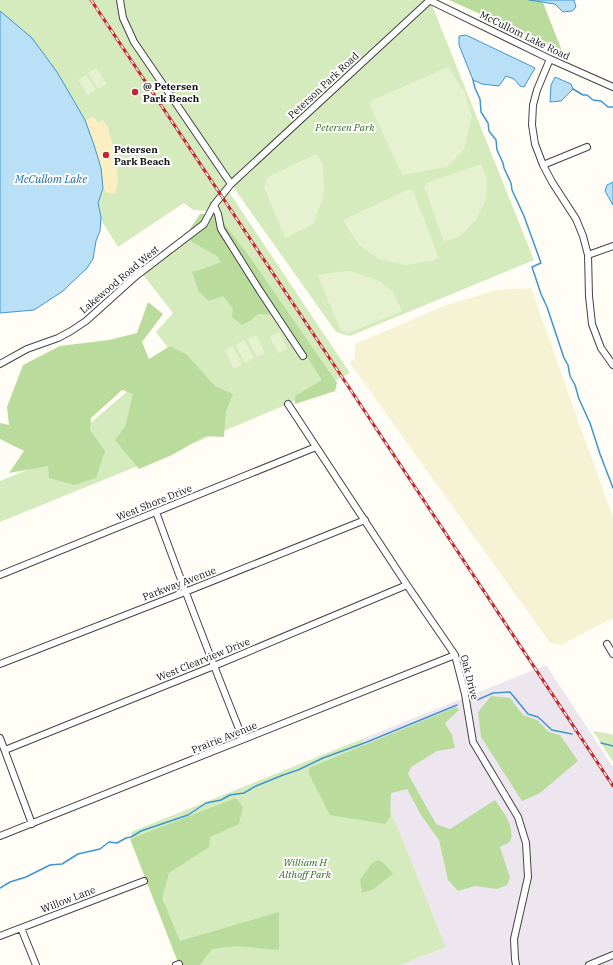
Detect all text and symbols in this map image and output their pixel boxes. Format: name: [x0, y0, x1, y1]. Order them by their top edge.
street label: McCullom Lake Road: [478, 8, 572, 63]
street label: Peterson Park Road: [285, 49, 361, 121]
place label: @ Petersen Park Beach: [143, 80, 200, 105]
marker: @ Petersen Park Beach: [130, 87, 140, 97]
park label: Petersen Park: [314, 121, 375, 134]
place label: Petersen Park Beach: [114, 143, 171, 168]
marker: Petersen Park Beach: [101, 150, 111, 160]
water label: McCullom Lake: [14, 172, 87, 186]
street label: Lakewood Road West: [77, 242, 162, 316]
street label: West Shore Drive: [114, 481, 194, 524]
street label: Parkway Avenue: [141, 563, 218, 603]
street label: West Clearview Drive: [155, 635, 252, 684]
street label: Oak Drive: [458, 653, 481, 701]
street label: Prairie Avenue: [189, 718, 259, 757]
park label: William H Althoff Park: [278, 856, 332, 881]
street label: Willow Lane: [39, 883, 97, 916]

